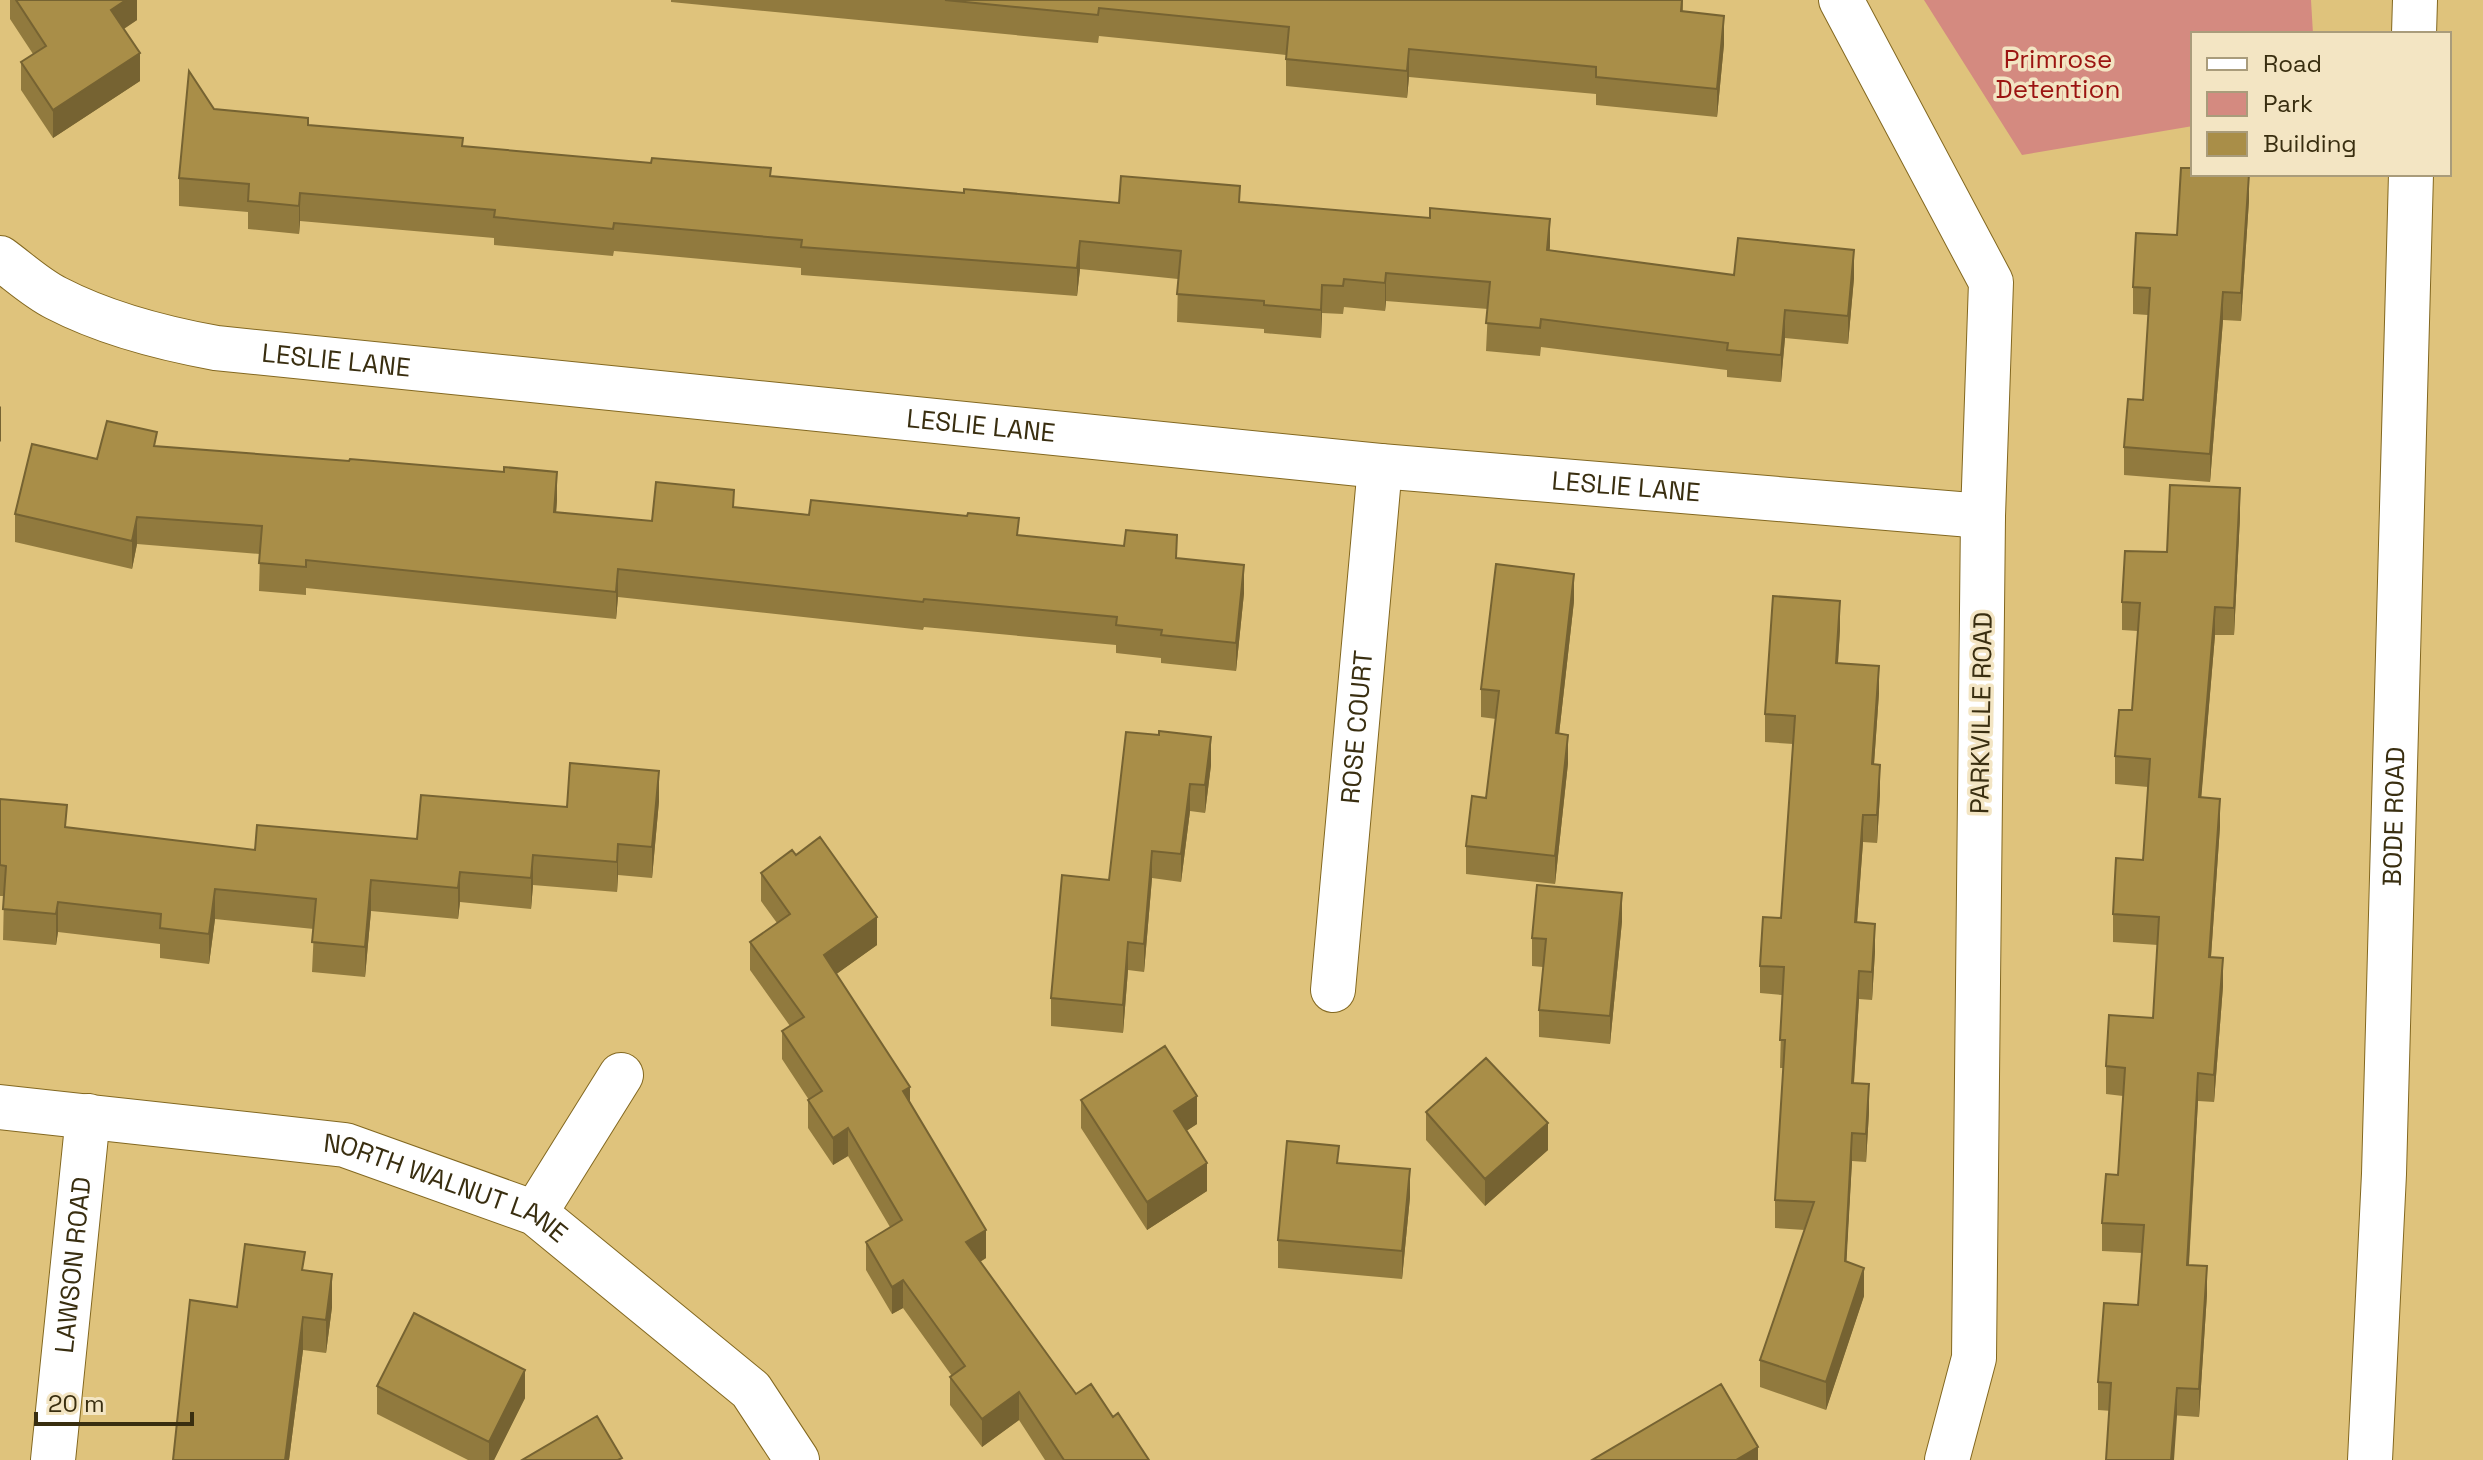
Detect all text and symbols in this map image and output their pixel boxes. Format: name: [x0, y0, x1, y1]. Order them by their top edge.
legend: [2191, 32, 2451, 176]
park label: Primrose Detention: [1996, 42, 2120, 106]
text: Road: [2263, 48, 2322, 79]
text: Park: [2263, 88, 2313, 119]
text: Building: [2263, 128, 2357, 159]
street label: LESLIE LANE: [260, 336, 412, 385]
street label: LESLIE LANE: [905, 401, 1057, 450]
street label: LESLIE LANE: [1550, 463, 1702, 510]
street label: PARKVILLE ROAD: [1962, 612, 2000, 814]
street label: ROSE COURT: [1333, 649, 1380, 805]
street label: BODE ROAD: [2375, 746, 2413, 887]
street label: NORTH WALNUT LANE: [322, 1126, 575, 1250]
street label: LAWSON ROAD: [47, 1175, 99, 1355]
scale bar: [36, 1376, 192, 1426]
text: 20 m: [48, 1388, 105, 1419]

